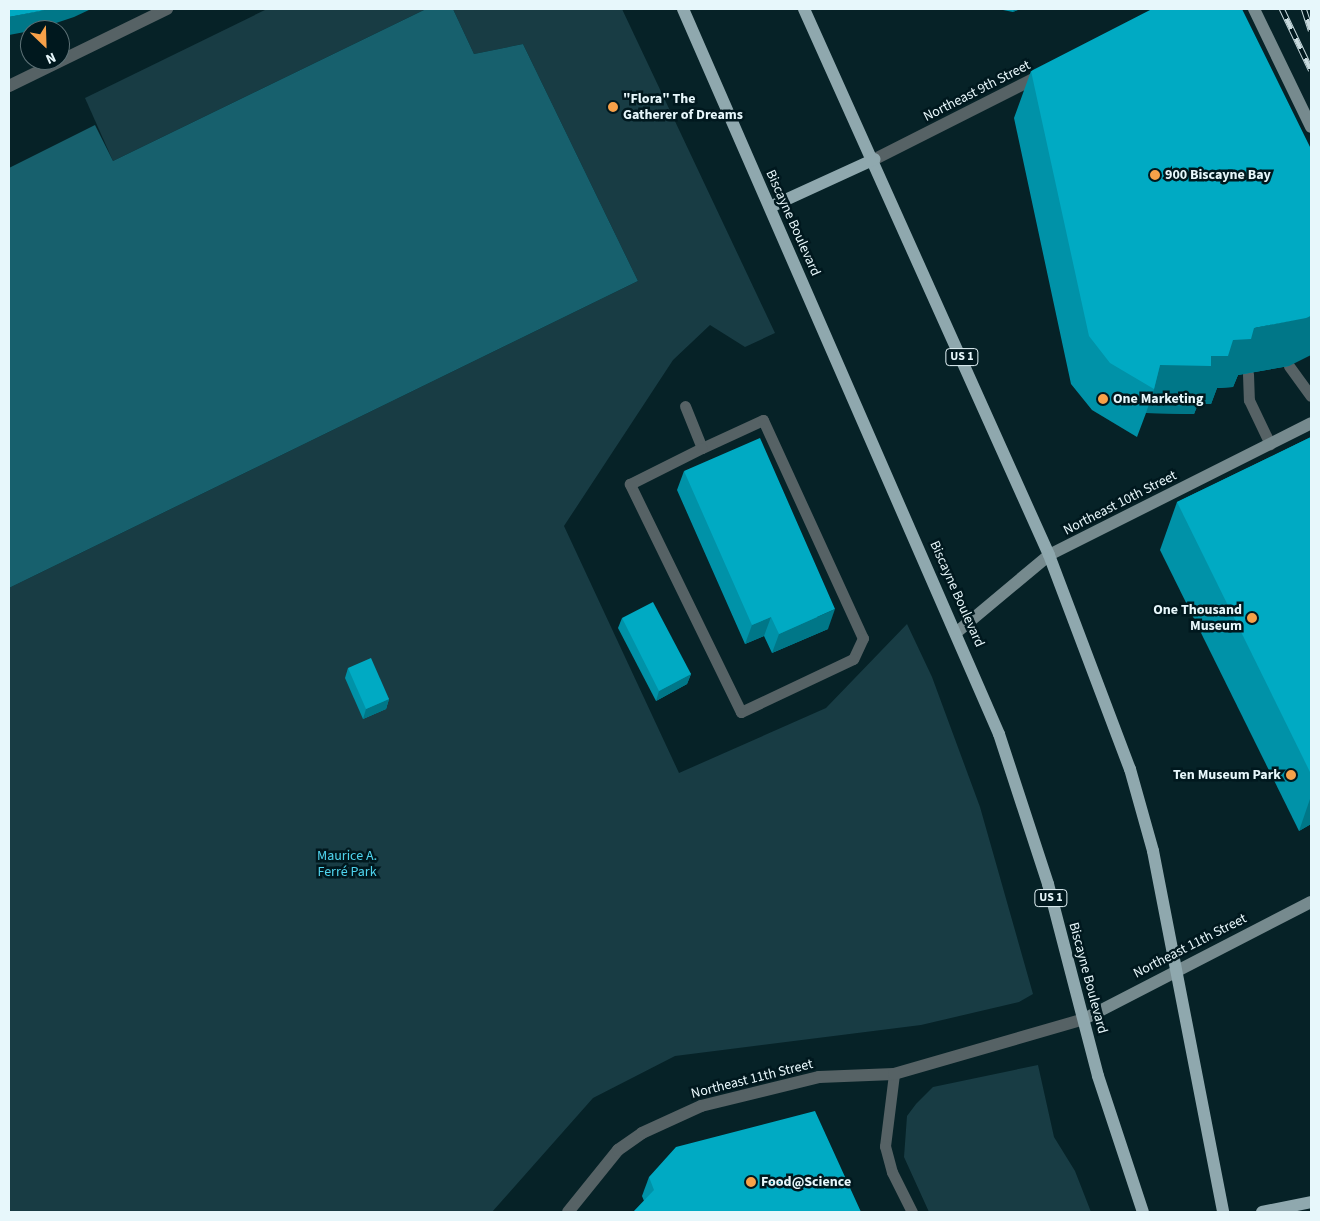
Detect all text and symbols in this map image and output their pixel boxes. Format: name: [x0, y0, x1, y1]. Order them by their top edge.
north arrow: [20, 20, 70, 70]
text: N: [42, 47, 59, 69]
street label: Northeast 9th Street: [921, 57, 1033, 125]
place label: "Flora" The Gatherer of Dreams: [623, 91, 743, 124]
marker: "Flora" The Gatherer of Dreams: [607, 101, 619, 113]
street label: Biscayne Boulevard: [762, 167, 824, 279]
place label: 900 Biscayne Bay: [1165, 167, 1271, 183]
marker: 900 Biscayne Bay: [1149, 169, 1161, 181]
road number: US 1: [944, 348, 980, 367]
place label: One Marketing: [1113, 391, 1203, 407]
marker: One Marketing: [1097, 393, 1109, 405]
street label: Northeast 10th Street: [1061, 467, 1179, 539]
street label: Biscayne Boulevard: [926, 538, 988, 650]
place label: One Thousand Museum: [1153, 602, 1242, 634]
marker: One Thousand Museum: [1246, 612, 1258, 624]
place label: Ten Museum Park: [1173, 767, 1281, 783]
marker: Ten Museum Park: [1285, 769, 1297, 781]
park label: Maurice A. Ferré Park: [317, 848, 377, 880]
road number: US 1: [1034, 888, 1068, 908]
street label: Northeast 11th Street: [1131, 910, 1249, 982]
street label: Biscayne Boulevard: [1065, 920, 1111, 1036]
street label: Northeast 11th Street: [689, 1056, 815, 1102]
place label: Food@Science: [761, 1174, 851, 1190]
marker: Food@Science: [745, 1176, 757, 1188]

